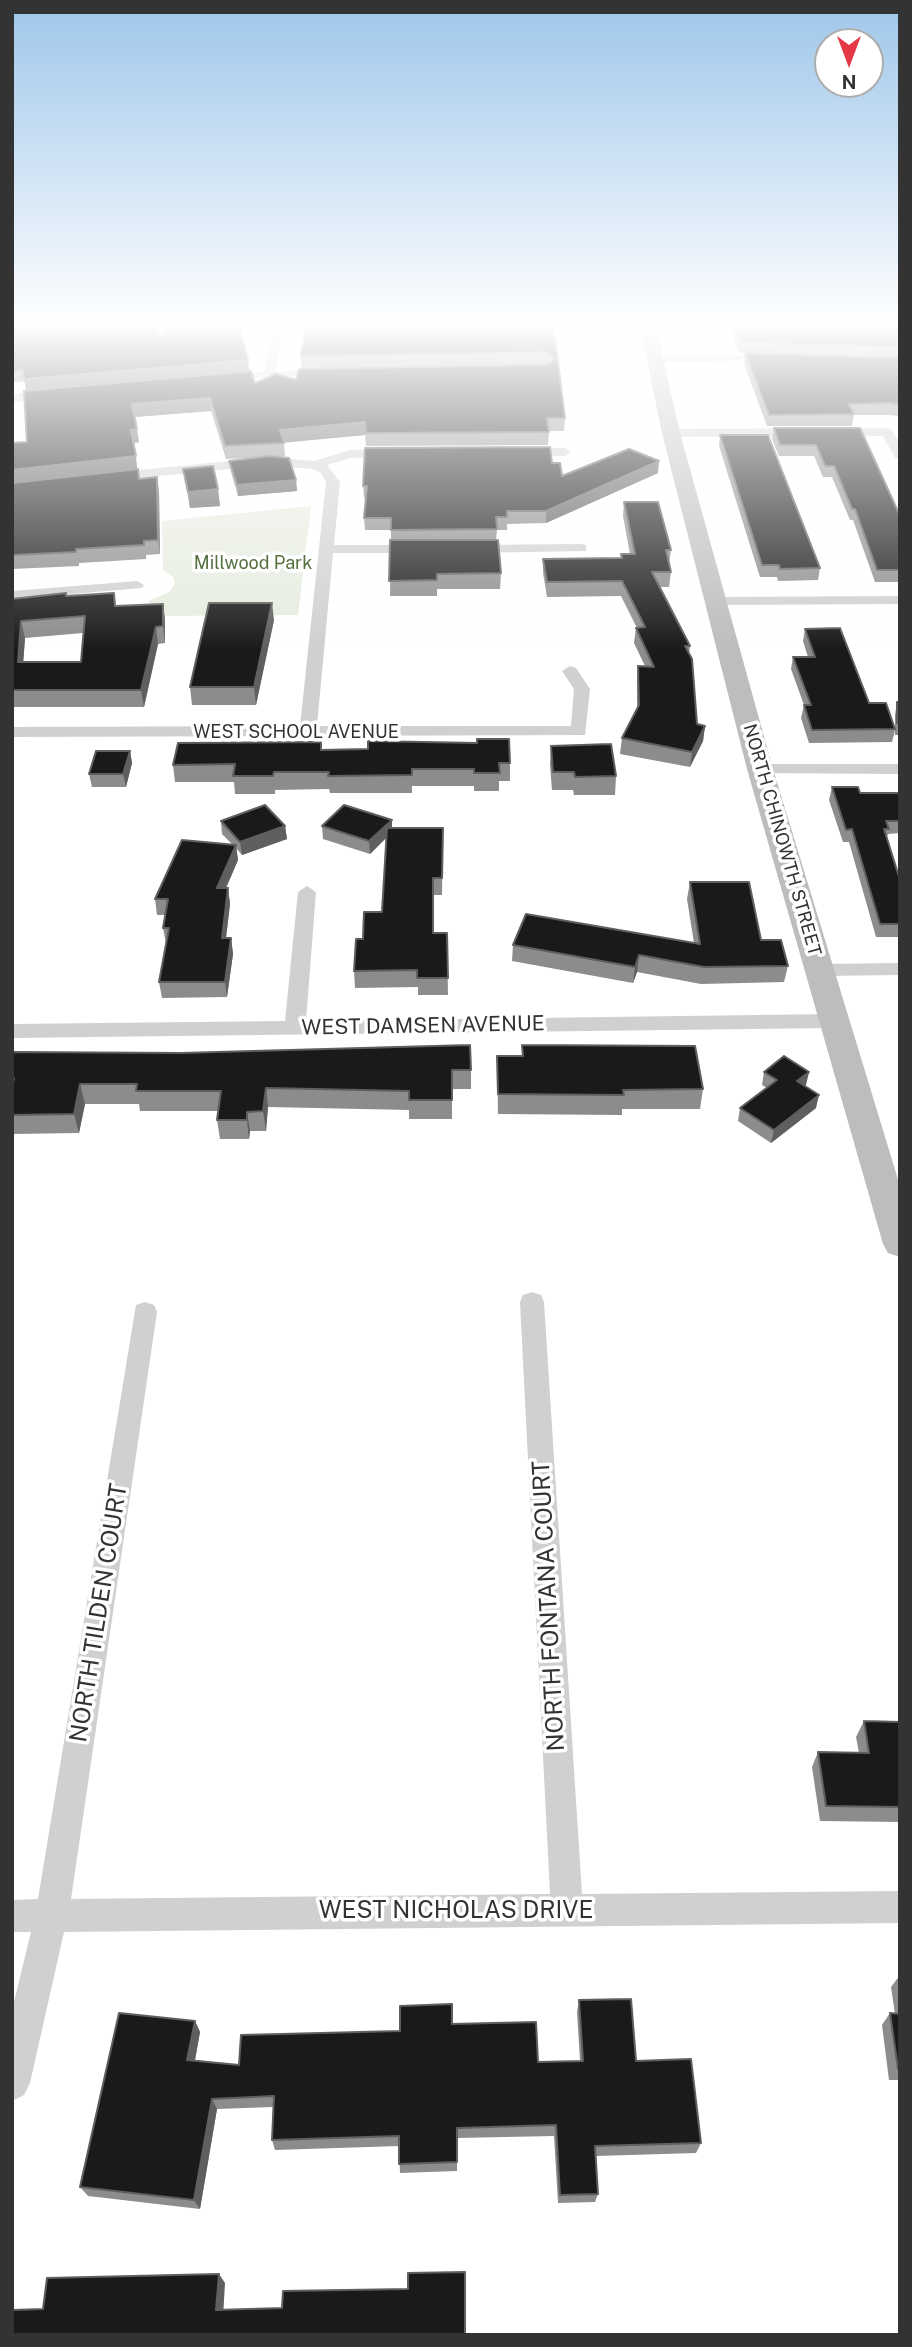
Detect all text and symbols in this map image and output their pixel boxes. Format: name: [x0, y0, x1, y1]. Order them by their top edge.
north arrow: [814, 28, 884, 98]
text: N: [842, 71, 856, 93]
park label: Millwood Park: [194, 552, 312, 574]
street label: WEST SCHOOL AVENUE: [193, 721, 399, 743]
street label: NORTH CHINOWTH STREET: [739, 722, 825, 958]
street label: WEST DAMSEN AVENUE: [301, 1011, 545, 1041]
street label: NORTH FONTANA COURT: [527, 1460, 571, 1752]
street label: NORTH TILDEN COURT: [64, 1482, 134, 1744]
street label: WEST NICHOLAS DRIVE: [319, 1897, 593, 1925]

